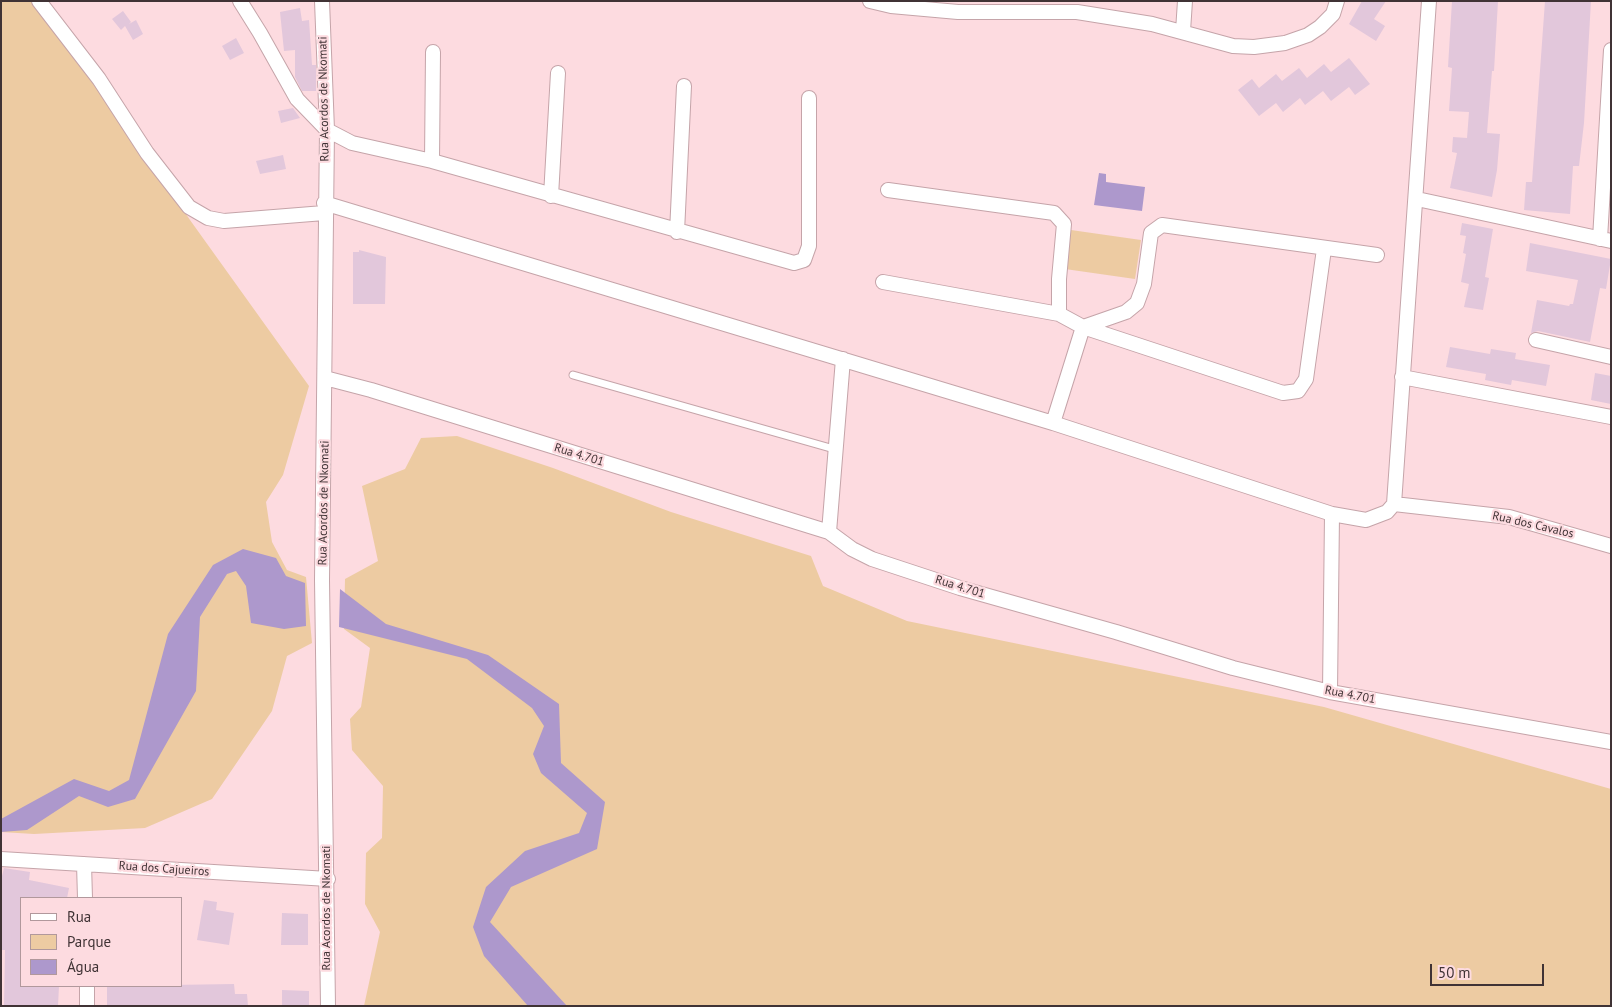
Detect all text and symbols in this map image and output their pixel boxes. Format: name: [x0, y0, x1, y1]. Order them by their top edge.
street label: Rua Acordos de Nkomati: [316, 36, 332, 162]
street label: Rua Acordos de Nkomati: [316, 440, 332, 566]
street label: Rua 4.701: [552, 441, 606, 469]
street label: Rua dos Cavalos: [1491, 509, 1575, 541]
street label: Rua 4.701: [933, 573, 987, 601]
street label: Rua 4.701: [1323, 683, 1377, 707]
street label: Rua Acordos de Nkomati: [320, 845, 334, 971]
street label: Rua dos Cajueiros: [118, 859, 210, 879]
legend: [20, 897, 182, 987]
text: Rua: [67, 907, 91, 926]
text: Parque: [67, 932, 111, 951]
scale bar: [1432, 954, 1546, 986]
text: Água: [67, 957, 99, 976]
text: 50 m: [1438, 963, 1471, 982]

